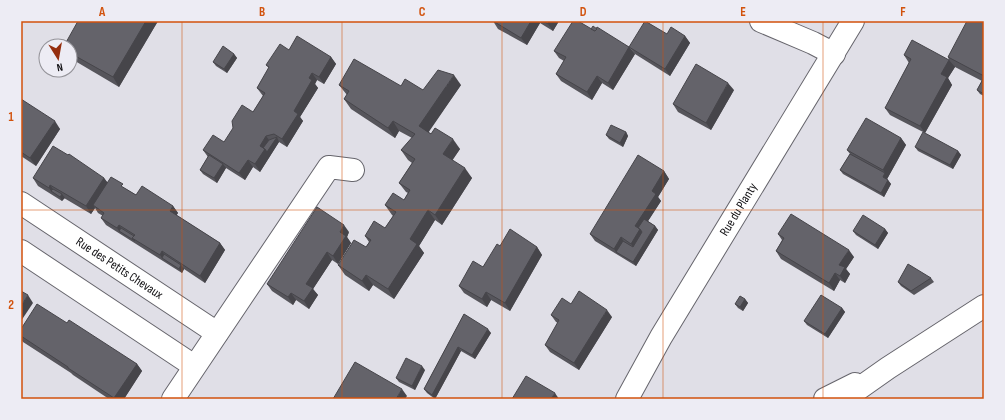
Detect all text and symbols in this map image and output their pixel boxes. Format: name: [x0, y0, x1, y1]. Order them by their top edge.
text: A: [98, 4, 106, 20]
text: B: [259, 4, 265, 20]
text: C: [419, 4, 426, 20]
text: D: [580, 4, 587, 20]
text: E: [740, 4, 746, 20]
text: F: [900, 4, 906, 20]
north arrow: [38, 38, 78, 78]
text: N: [56, 60, 64, 74]
text: 1: [8, 109, 14, 125]
street label: Rue du Planty: [716, 180, 761, 239]
street label: Rue des Petits Chevaux: [73, 234, 166, 303]
text: 2: [8, 297, 14, 313]

